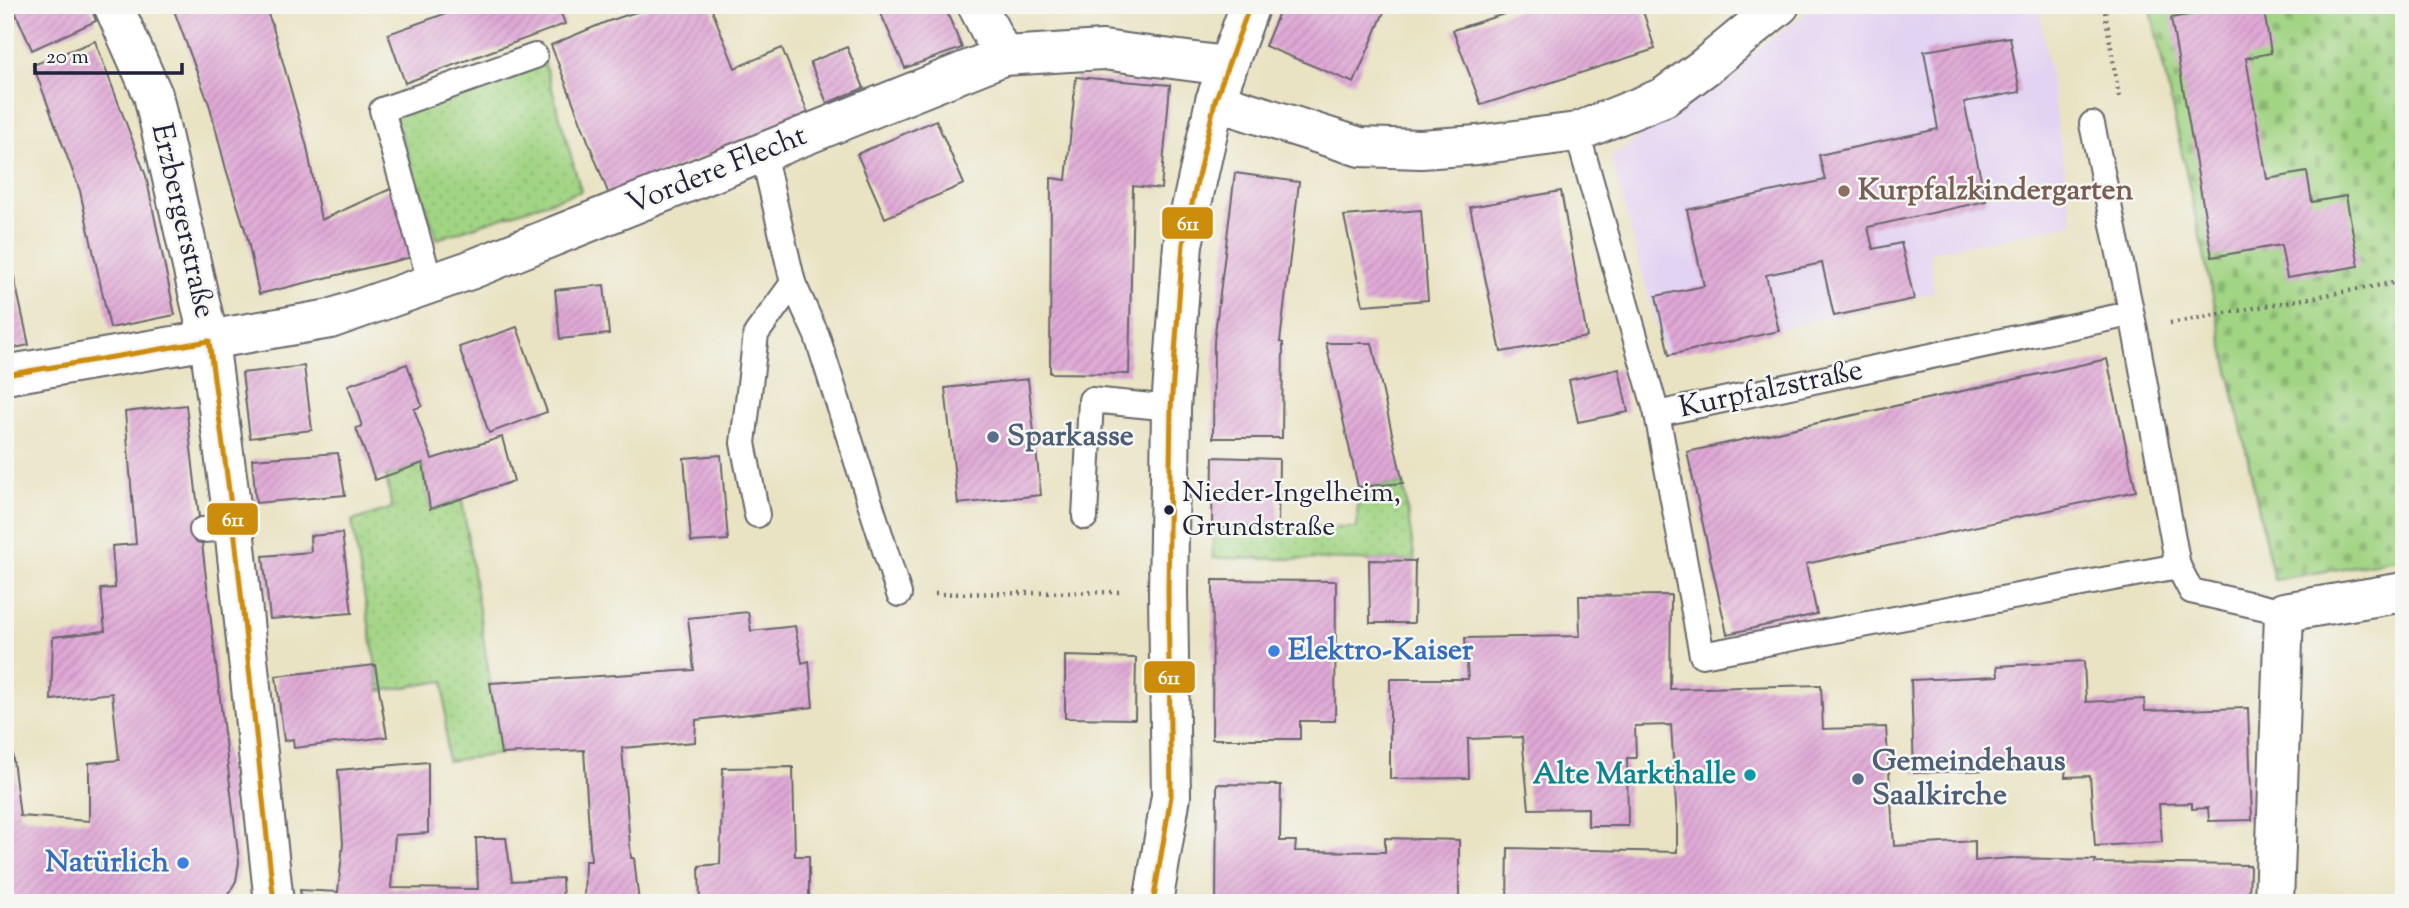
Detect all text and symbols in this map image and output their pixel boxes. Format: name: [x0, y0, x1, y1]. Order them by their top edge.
scale bar: [35, 32, 182, 76]
text: 20 m: [46, 43, 89, 73]
street label: Vordere Flecht: [620, 115, 814, 227]
street label: Erzbergerstraße: [139, 119, 225, 323]
place label: Kurpfalzkindergarten: [1858, 170, 2133, 213]
marker: Kurpfalzkindergarten: [1836, 183, 1852, 199]
line badge: 611: [1161, 206, 1214, 240]
text: 611: [1177, 212, 1200, 239]
street label: Kurpfalzstraße: [1675, 350, 1867, 430]
place label: Sparkasse: [1007, 416, 1134, 459]
marker: Sparkasse: [985, 429, 1001, 445]
place label: Nieder-Ingelheim, Grundstraße: [1182, 474, 1401, 548]
line badge: 611: [206, 502, 259, 536]
marker: Nieder-Ingelheim, Grundstraße: [1162, 503, 1176, 517]
text: 611: [222, 508, 245, 535]
place label: Elektro-Kaiser: [1288, 630, 1474, 673]
marker: Elektro-Kaiser: [1266, 643, 1282, 659]
line badge: 611: [1143, 660, 1196, 694]
text: 611: [1158, 666, 1181, 693]
place label: Gemeindehaus Saalkirche: [1872, 741, 2066, 818]
place label: Alte Markthalle: [1533, 754, 1736, 797]
marker: Alte Markthalle: [1742, 767, 1758, 783]
marker: Gemeindehaus Saalkirche: [1850, 771, 1866, 787]
place label: Natürlich: [45, 842, 169, 885]
marker: Natürlich: [175, 855, 191, 871]

